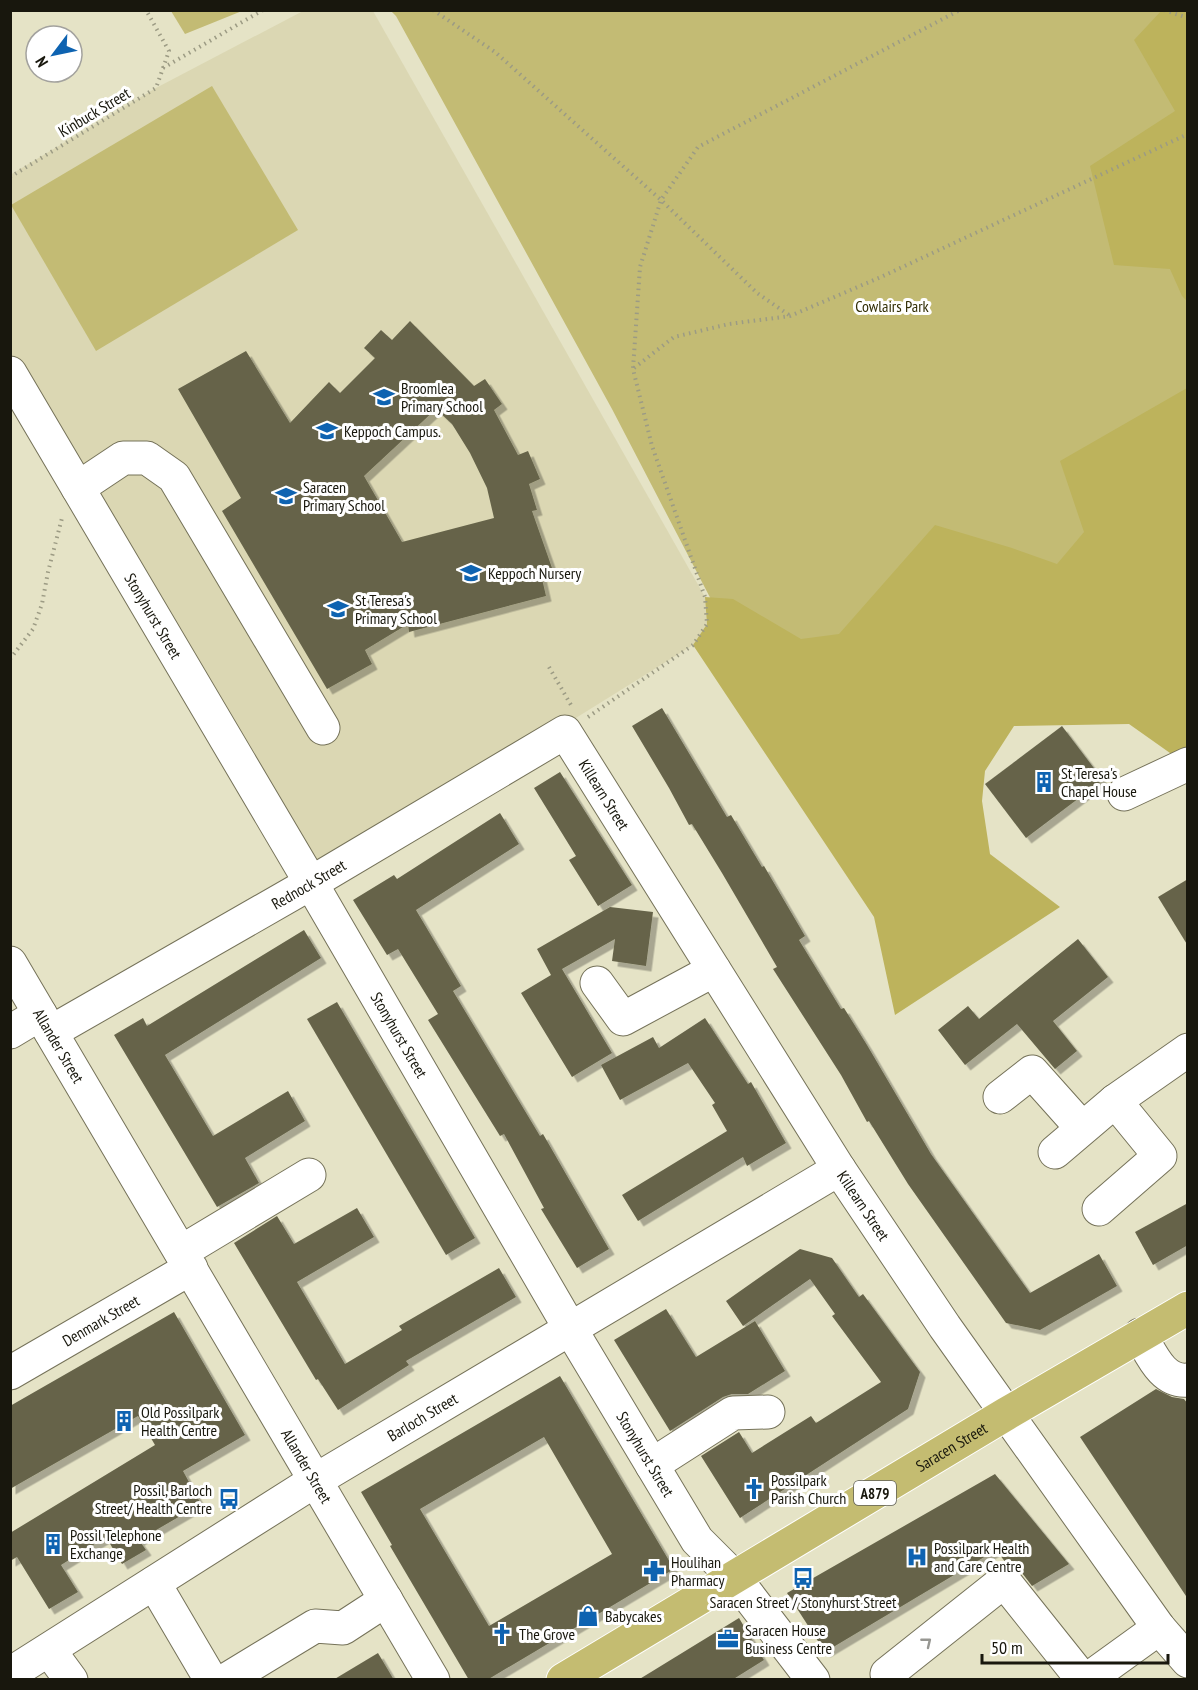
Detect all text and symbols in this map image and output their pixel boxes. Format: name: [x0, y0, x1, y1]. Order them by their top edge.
north arrow: [24, 24, 84, 84]
text: N: [31, 53, 52, 71]
street label: Kinbuck Street: [54, 82, 134, 141]
park label: Cowlairs Park: [855, 296, 930, 316]
place label: Broomlea Primary School: [401, 378, 483, 416]
school or university icon: Broomlea Primary School: [372, 385, 396, 409]
school or university icon: Keppoch Campus.: [315, 419, 339, 443]
place label: Keppoch Campus.: [344, 421, 441, 441]
place label: Saracen Primary School: [303, 477, 385, 515]
school or university icon: Saracen Primary School: [274, 484, 298, 508]
school or university icon: Keppoch Nursery: [459, 561, 483, 585]
place label: Keppoch Nursery: [488, 563, 581, 583]
street label: Stonyhurst Street: [120, 569, 187, 663]
place label: St Teresa's Primary School: [355, 590, 437, 628]
school or university icon: St Teresa's Primary School: [326, 597, 350, 621]
street label: Killearn Street: [575, 755, 634, 834]
place label: St Teresa's Chapel House: [1061, 763, 1137, 801]
building icon: St Teresa's Chapel House: [1032, 770, 1056, 794]
street label: Rednock Street: [268, 854, 350, 914]
street label: Stonyhurst Street: [367, 988, 432, 1082]
street label: Allander Street: [29, 1005, 89, 1087]
street label: Killearn Street: [833, 1167, 894, 1245]
street label: Denmark Street: [59, 1290, 143, 1350]
street label: Barloch Street: [384, 1388, 462, 1445]
place label: Old Possilpark Health Centre: [141, 1402, 220, 1440]
street label: Stonyhurst Street: [612, 1408, 679, 1501]
building icon: Old Possilpark Health Centre: [112, 1409, 136, 1433]
street label: Saracen Street: [912, 1417, 991, 1476]
street label: Allander Street: [277, 1425, 337, 1507]
place label: Possilpark Parish Church: [771, 1470, 846, 1508]
church icon: Possilpark Parish Church: [742, 1477, 766, 1501]
place label: Possil, Barloch Street/ Health Centre: [95, 1480, 212, 1518]
road number: A879: [854, 1481, 896, 1505]
bus stop icon: Possil, Barloch Street/ Health Centre: [217, 1487, 241, 1511]
place label: Possil Telephone Exchange: [70, 1525, 162, 1563]
building icon: Possil Telephone Exchange: [41, 1532, 65, 1556]
place label: Possilpark Health and Care Centre: [934, 1538, 1029, 1576]
hospital icon: Possilpark Health and Care Centre: [905, 1545, 929, 1569]
place label: Houlihan Pharmacy: [671, 1552, 724, 1590]
pharmacy icon: Houlihan Pharmacy: [642, 1559, 666, 1583]
bus stop icon: Saracen Street / Stonyhurst Street: [791, 1566, 815, 1590]
place label: Saracen Street / Stonyhurst Street: [710, 1592, 897, 1612]
shop icon: Babycakes: [576, 1604, 600, 1628]
place label: Babycakes: [605, 1606, 662, 1626]
place label: Saracen House Business Centre: [745, 1620, 832, 1658]
church icon: The Grove: [490, 1622, 514, 1646]
place label: The Grove: [519, 1624, 575, 1644]
office icon: Saracen House Business Centre: [716, 1627, 740, 1651]
scale bar: [982, 1627, 1168, 1665]
text: 50 m: [991, 1636, 1023, 1659]
one-way arrow: [920, 1639, 931, 1650]

